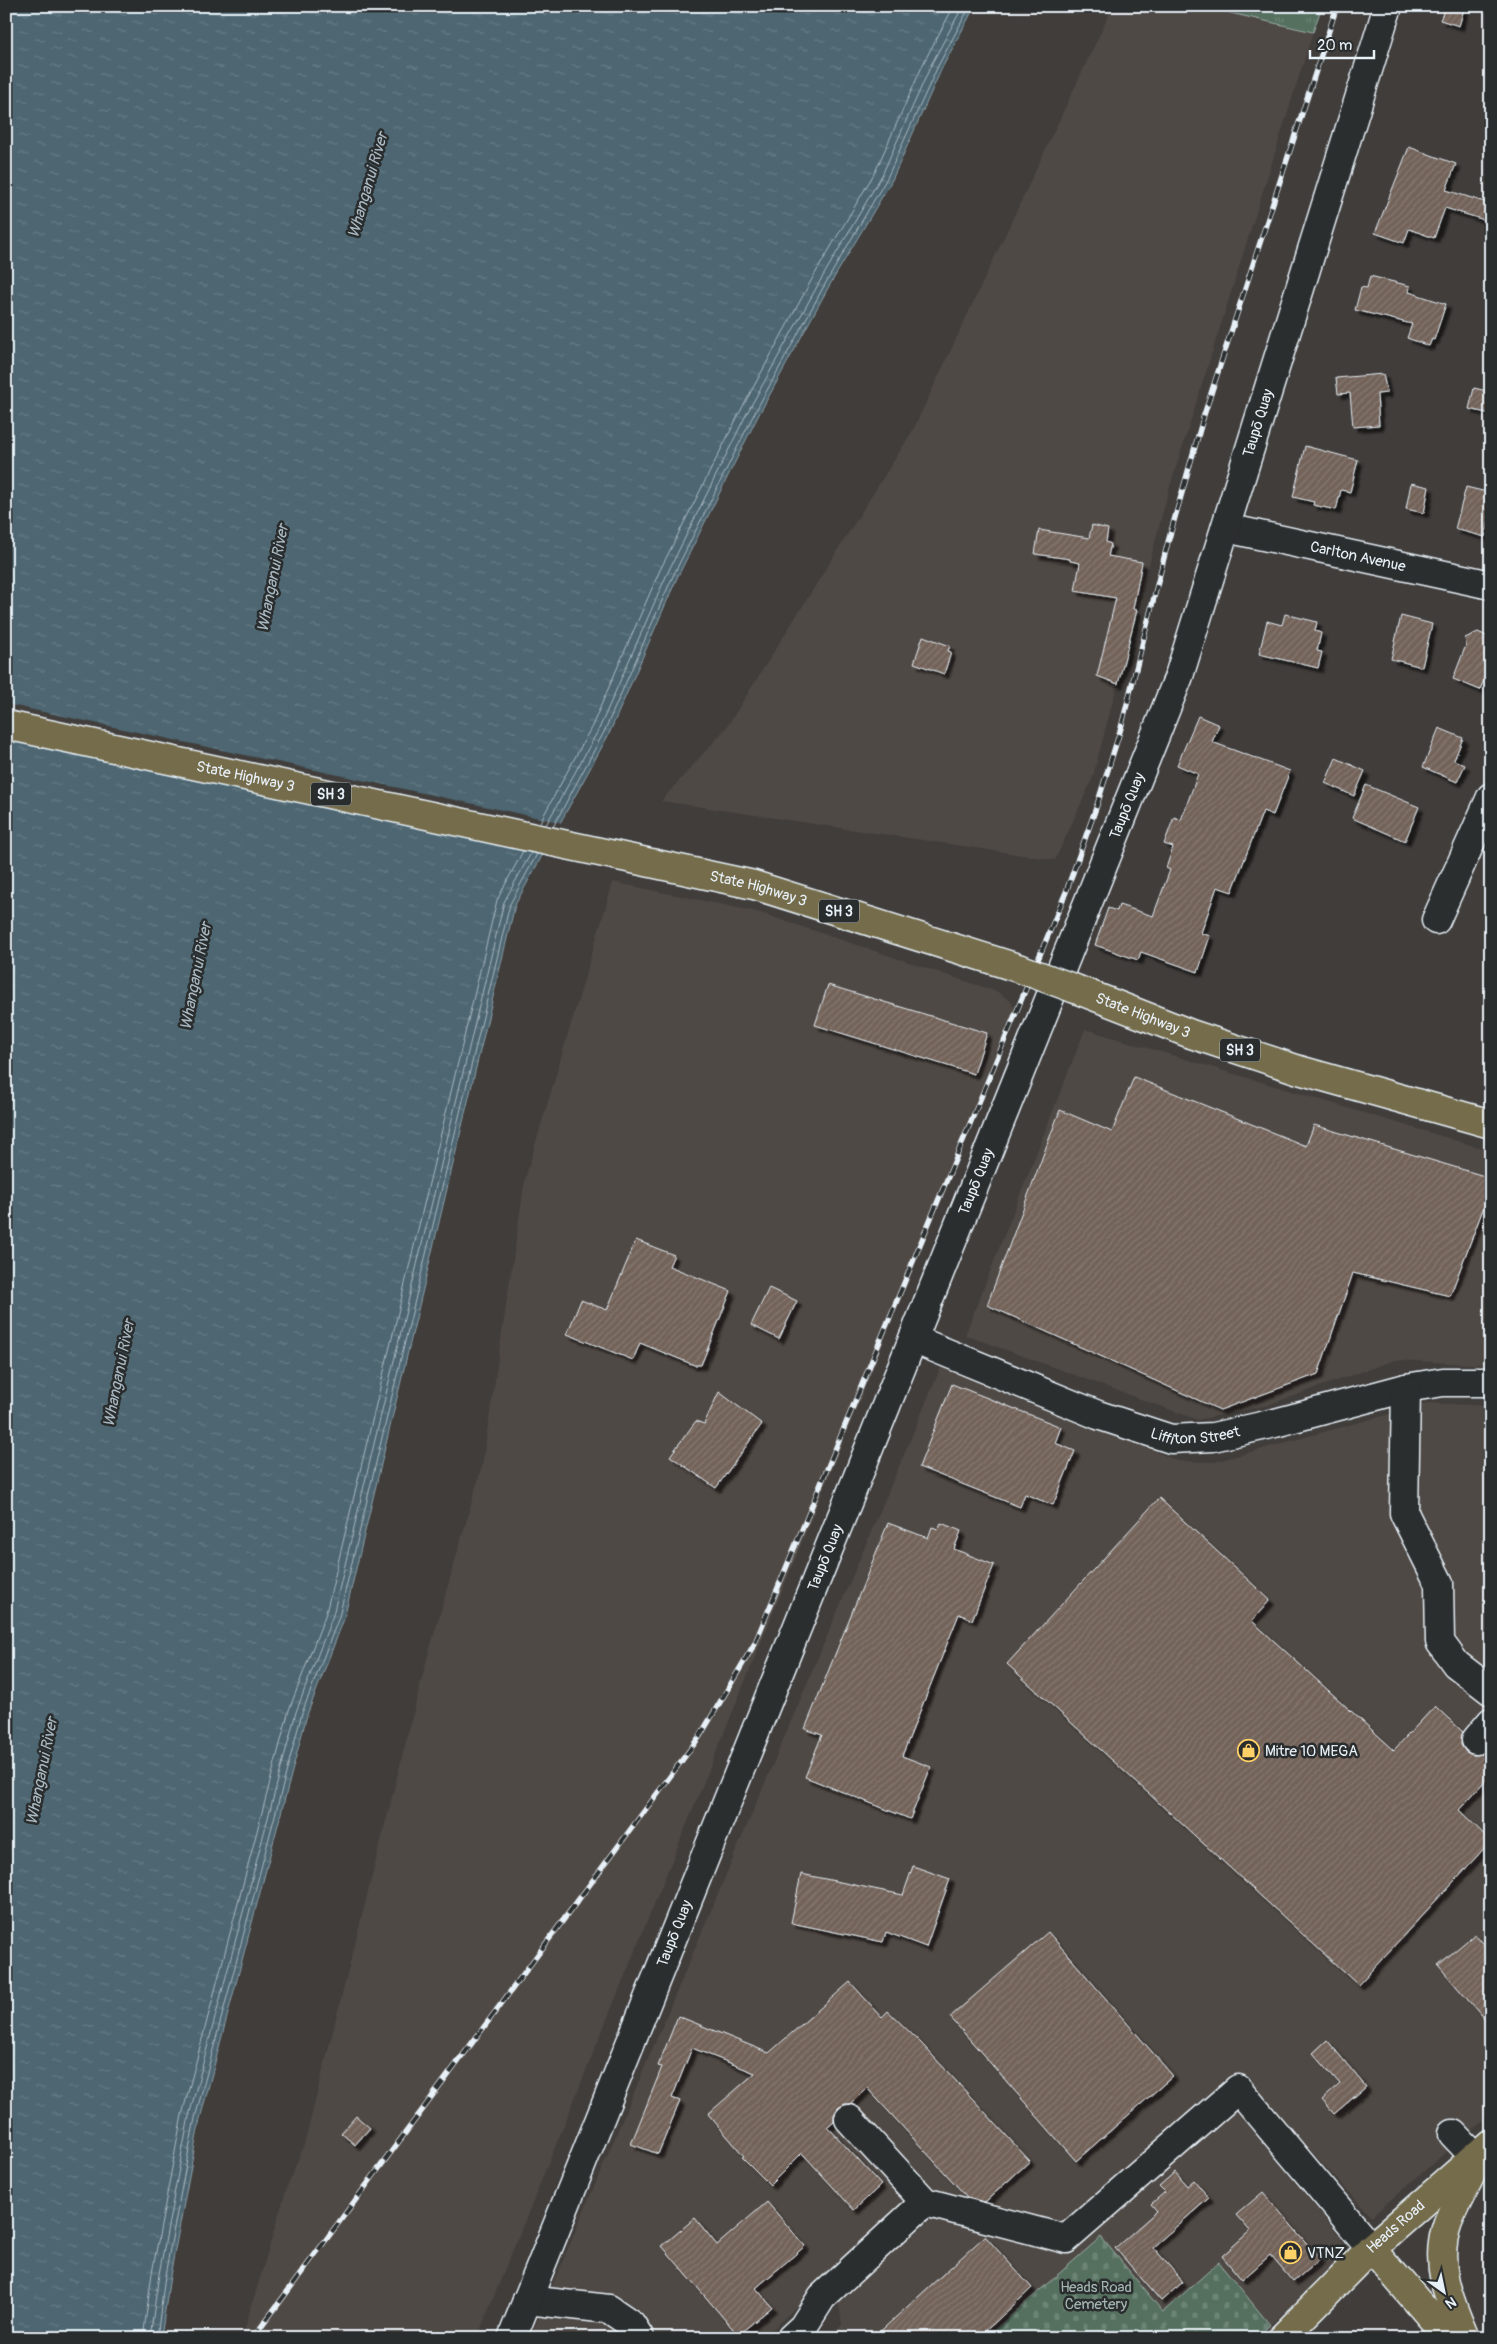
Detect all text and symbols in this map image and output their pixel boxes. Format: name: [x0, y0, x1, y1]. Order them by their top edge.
scale bar: [1310, 28, 1373, 60]
text: 20 m: [1317, 36, 1352, 55]
water label: Whanganui River: [343, 128, 393, 240]
street label: Taupō Quay: [1239, 386, 1278, 459]
water label: Whanganui River: [253, 521, 294, 634]
street label: Carlton Avenue: [1308, 537, 1408, 576]
street label: State Highway 3: [195, 757, 296, 796]
street label: Taupō Quay: [1105, 769, 1150, 842]
road number: SH 3: [311, 782, 351, 806]
street label: State Highway 3: [708, 867, 809, 911]
road number: SH 3: [819, 899, 859, 922]
water label: Whanganui River: [176, 919, 217, 1032]
street label: State Highway 3: [1093, 989, 1193, 1043]
road number: SH 3: [1220, 1038, 1260, 1062]
street label: Taupō Quay: [955, 1145, 999, 1218]
water label: Whanganui River: [99, 1316, 140, 1429]
street label: Liffiton Street: [1148, 1422, 1243, 1449]
street label: Taupō Quay: [804, 1521, 848, 1594]
water label: Whanganui River: [22, 1714, 63, 1827]
shop icon: Mitre 10 MEGA: [1237, 1739, 1261, 1763]
place label: Mitre 10 MEGA: [1265, 1742, 1358, 1761]
street label: Taupō Quay: [653, 1897, 697, 1970]
street label: Heads Road: [1362, 2196, 1429, 2258]
shop icon: VTNZ: [1279, 2241, 1303, 2265]
place label: VTNZ: [1307, 2244, 1345, 2263]
north arrow: [1420, 2266, 1470, 2316]
park label: Heads Road Cemetery: [1060, 2278, 1132, 2314]
text: N: [1442, 2293, 1459, 2312]

